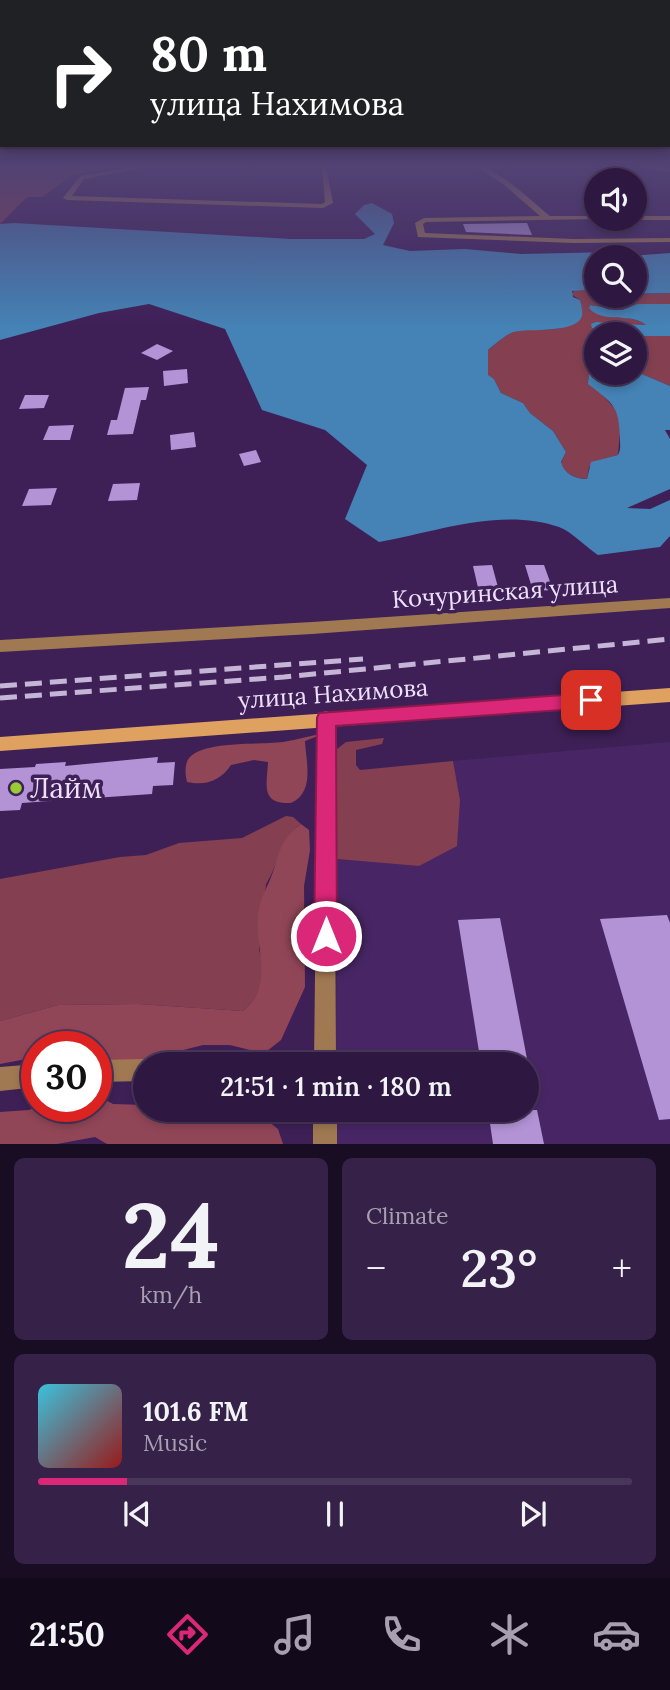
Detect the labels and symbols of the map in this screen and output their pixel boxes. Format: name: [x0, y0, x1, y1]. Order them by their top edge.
street label: Кочуринская улица: [391, 568, 619, 615]
pin: [561, 670, 621, 730]
street label: улица Нахимова: [237, 671, 429, 716]
place label: Лайм: [30, 770, 102, 806]
marker: Лайм: [8, 780, 24, 796]
position arrow: [289, 899, 363, 973]
speed limit sign: 30: [21, 1031, 112, 1122]

